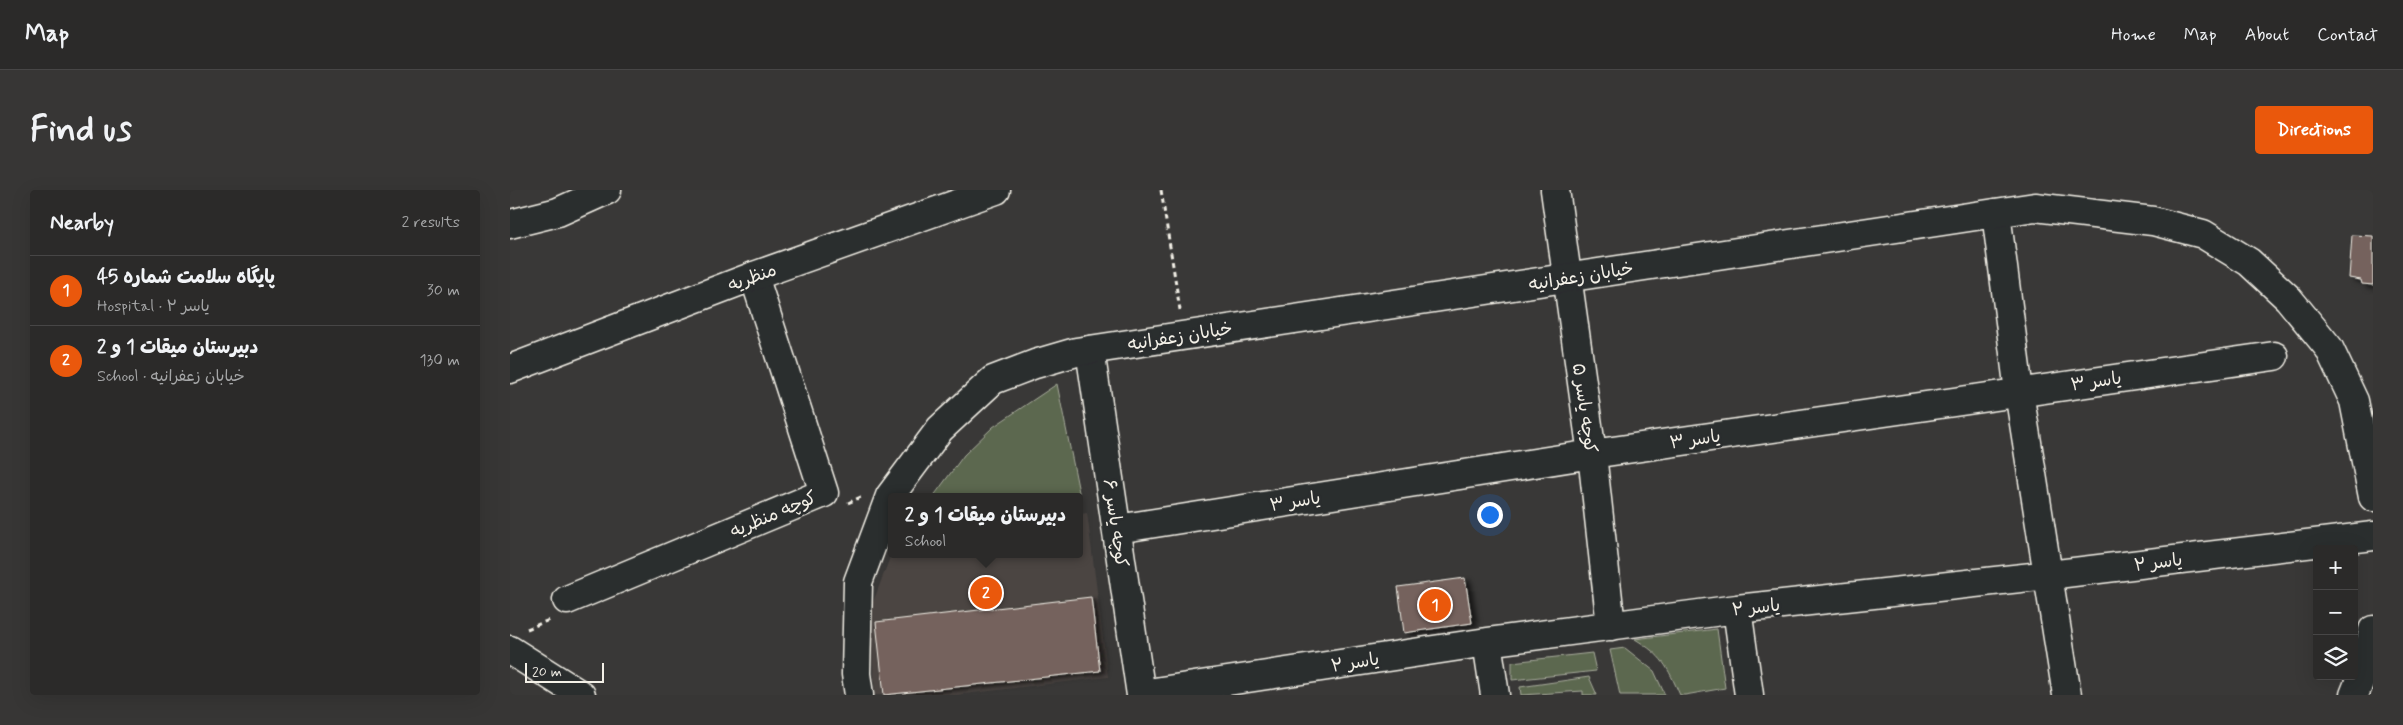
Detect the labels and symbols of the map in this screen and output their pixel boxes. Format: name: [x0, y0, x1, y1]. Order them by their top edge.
street label: خیابان زعفرانیه: [1527, 257, 1635, 297]
street label: منظریه: [725, 258, 780, 298]
street label: خیابان زعفرانیه: [1126, 317, 1234, 357]
street label: کوچه یاسر ۵: [1566, 362, 1602, 455]
street label: یاسر ۳: [2069, 367, 2123, 397]
street label: یاسر ۳: [1668, 425, 1722, 455]
street label: کوچه یاسر ۶: [1097, 477, 1133, 569]
street label: کوچه منظریه: [726, 486, 821, 544]
street label: یاسر ۳: [1268, 486, 1322, 518]
your location: [1477, 502, 1503, 528]
street label: یاسر ۲: [2133, 548, 2184, 578]
pin: 2: [970, 574, 1002, 612]
pin: 1: [1419, 586, 1451, 624]
street label: یاسر ۲: [1731, 594, 1782, 622]
street label: یاسر ۲: [1329, 647, 1381, 679]
scale bar: [525, 660, 604, 683]

